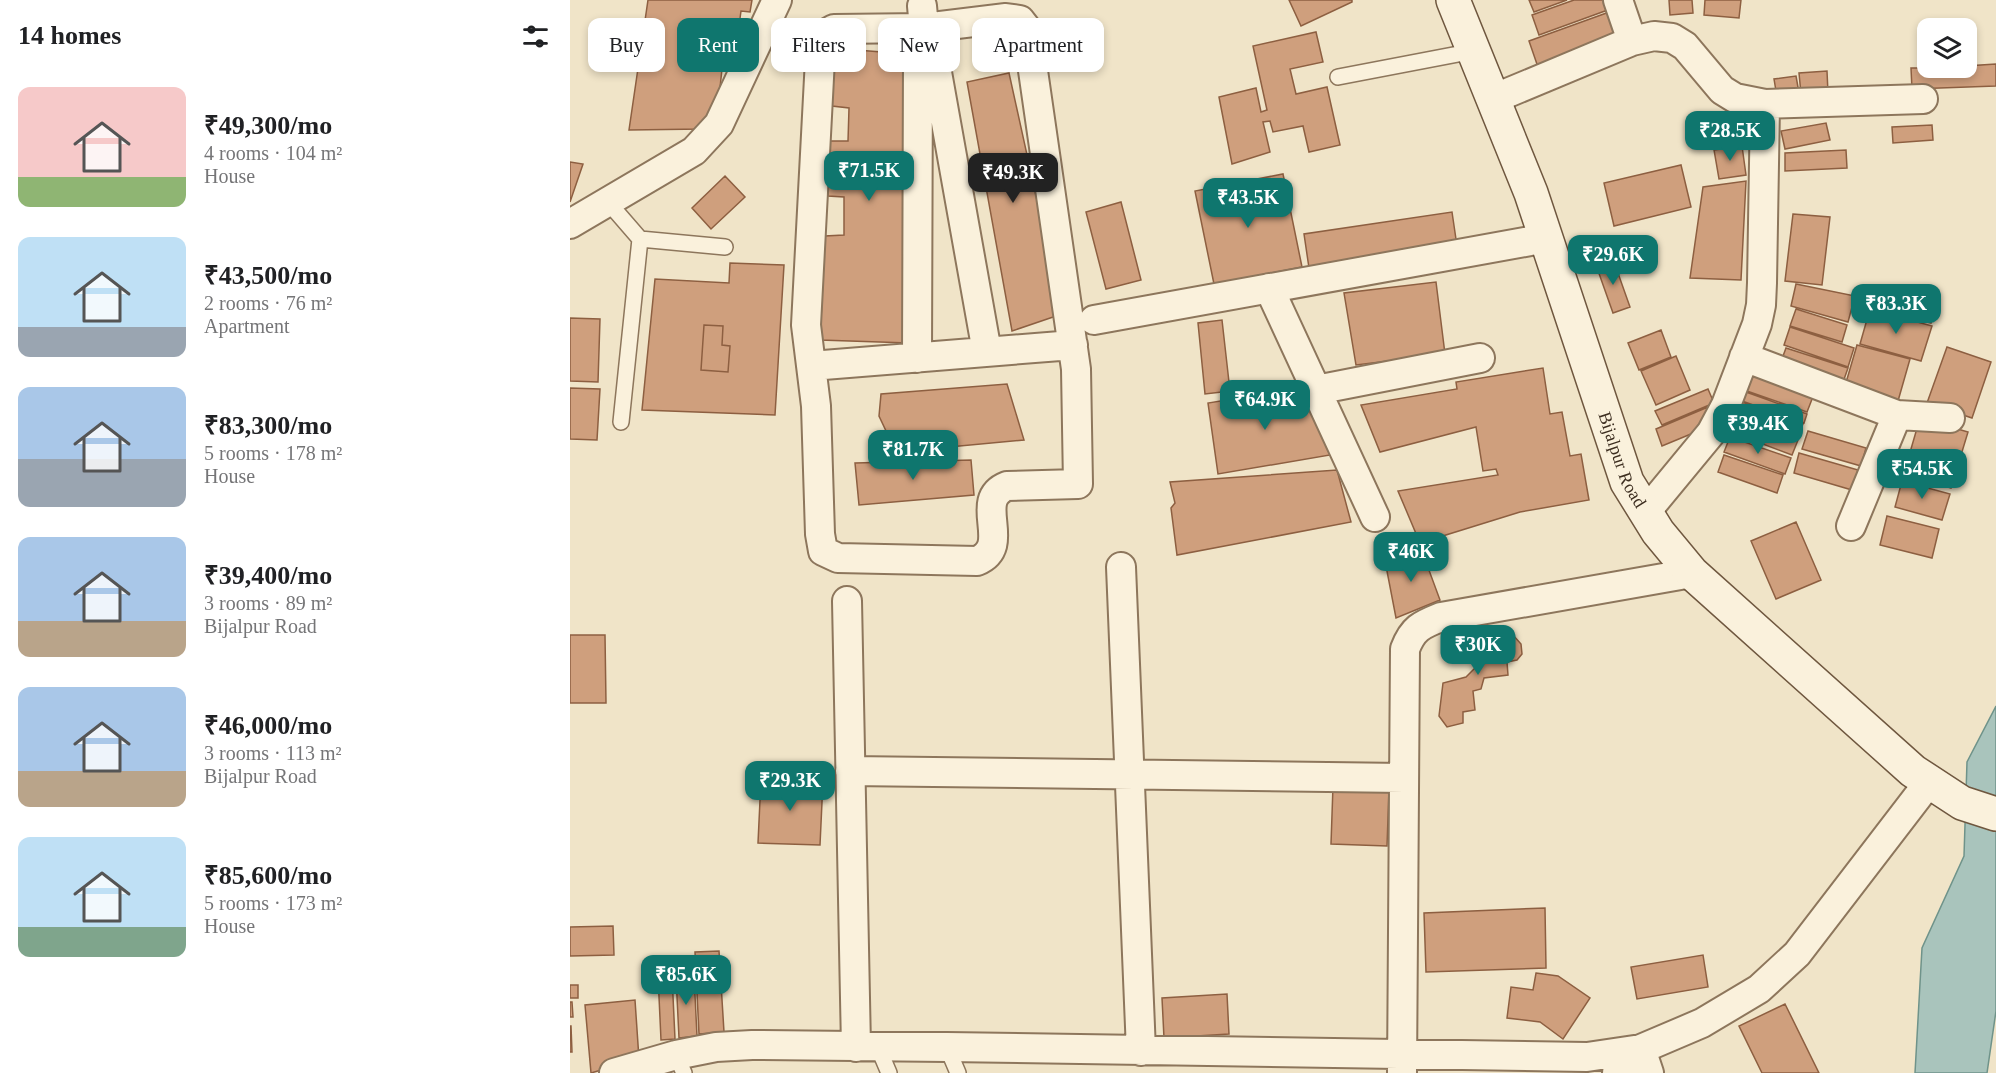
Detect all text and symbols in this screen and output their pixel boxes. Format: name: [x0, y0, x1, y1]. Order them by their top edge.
chip: Buy: [588, 18, 665, 72]
chip: Rent: [677, 18, 759, 72]
chip: Filters: [771, 18, 866, 72]
chip: New: [878, 18, 960, 72]
chip: Apartment: [972, 18, 1104, 72]
map controls: [1917, 18, 1977, 78]
button: layers: [1917, 18, 1977, 78]
icon: filters: [519, 20, 552, 53]
text: 14 homes: [18, 21, 121, 50]
icon: home: [66, 111, 138, 183]
text: ₹49,300/mo: [204, 111, 332, 140]
pin: ₹28.5K: [1681, 111, 1779, 162]
text: ₹28.5K: [1699, 119, 1761, 141]
text: 4 rooms · 104 m²: [204, 142, 342, 164]
pin: ₹71.5K: [820, 151, 918, 202]
pin: ₹49.3K: [964, 153, 1062, 204]
text: ₹71.5K: [838, 159, 900, 181]
text: ₹49.3K: [982, 161, 1044, 183]
text: House: [204, 165, 255, 187]
pin: ₹43.5K: [1199, 178, 1297, 229]
text: ₹43.5K: [1217, 186, 1279, 208]
pin: ₹29.6K: [1564, 235, 1662, 286]
text: ₹29.6K: [1582, 243, 1644, 265]
icon: home: [66, 261, 138, 333]
text: ₹43,500/mo: [204, 261, 332, 290]
pin: ₹83.3K: [1847, 284, 1945, 335]
text: 2 rooms · 76 m²: [204, 292, 332, 314]
text: ₹83.3K: [1865, 292, 1927, 314]
text: Apartment: [204, 315, 290, 337]
pin: ₹64.9K: [1216, 380, 1314, 431]
text: ₹64.9K: [1234, 388, 1296, 410]
pin: ₹39.4K: [1709, 404, 1807, 455]
street label: Bijalpur Road: [1594, 409, 1650, 511]
icon: home: [66, 411, 138, 483]
text: ₹83,300/mo: [204, 411, 332, 440]
text: ₹39.4K: [1727, 412, 1789, 434]
pin: ₹81.7K: [864, 430, 962, 481]
text: ₹81.7K: [882, 438, 944, 460]
text: 5 rooms · 178 m²: [204, 442, 342, 464]
pin: ₹54.5K: [1873, 449, 1971, 500]
text: ₹54.5K: [1891, 457, 1953, 479]
text: House: [204, 465, 255, 487]
pin: ₹46K: [1375, 532, 1447, 583]
text: ₹46K: [1388, 540, 1435, 562]
icon: home: [66, 561, 138, 633]
text: ₹39,400/mo: [204, 561, 332, 590]
text: 3 rooms · 89 m²: [204, 592, 332, 614]
text: Bijalpur Road: [204, 615, 317, 637]
pin: ₹30K: [1442, 625, 1514, 676]
text: ₹30K: [1455, 633, 1502, 655]
icon: home: [66, 711, 138, 783]
text: ₹46,000/mo: [204, 711, 332, 740]
text: 3 rooms · 113 m²: [204, 742, 341, 764]
pin: ₹29.3K: [741, 761, 839, 812]
text: Bijalpur Road: [204, 765, 317, 787]
text: ₹29.3K: [759, 769, 821, 791]
icon: home: [66, 861, 138, 933]
text: ₹85,600/mo: [204, 861, 332, 890]
text: 5 rooms · 173 m²: [204, 892, 342, 914]
text: House: [204, 915, 255, 937]
pin: ₹85.6K: [637, 955, 735, 1006]
text: ₹85.6K: [655, 963, 717, 985]

